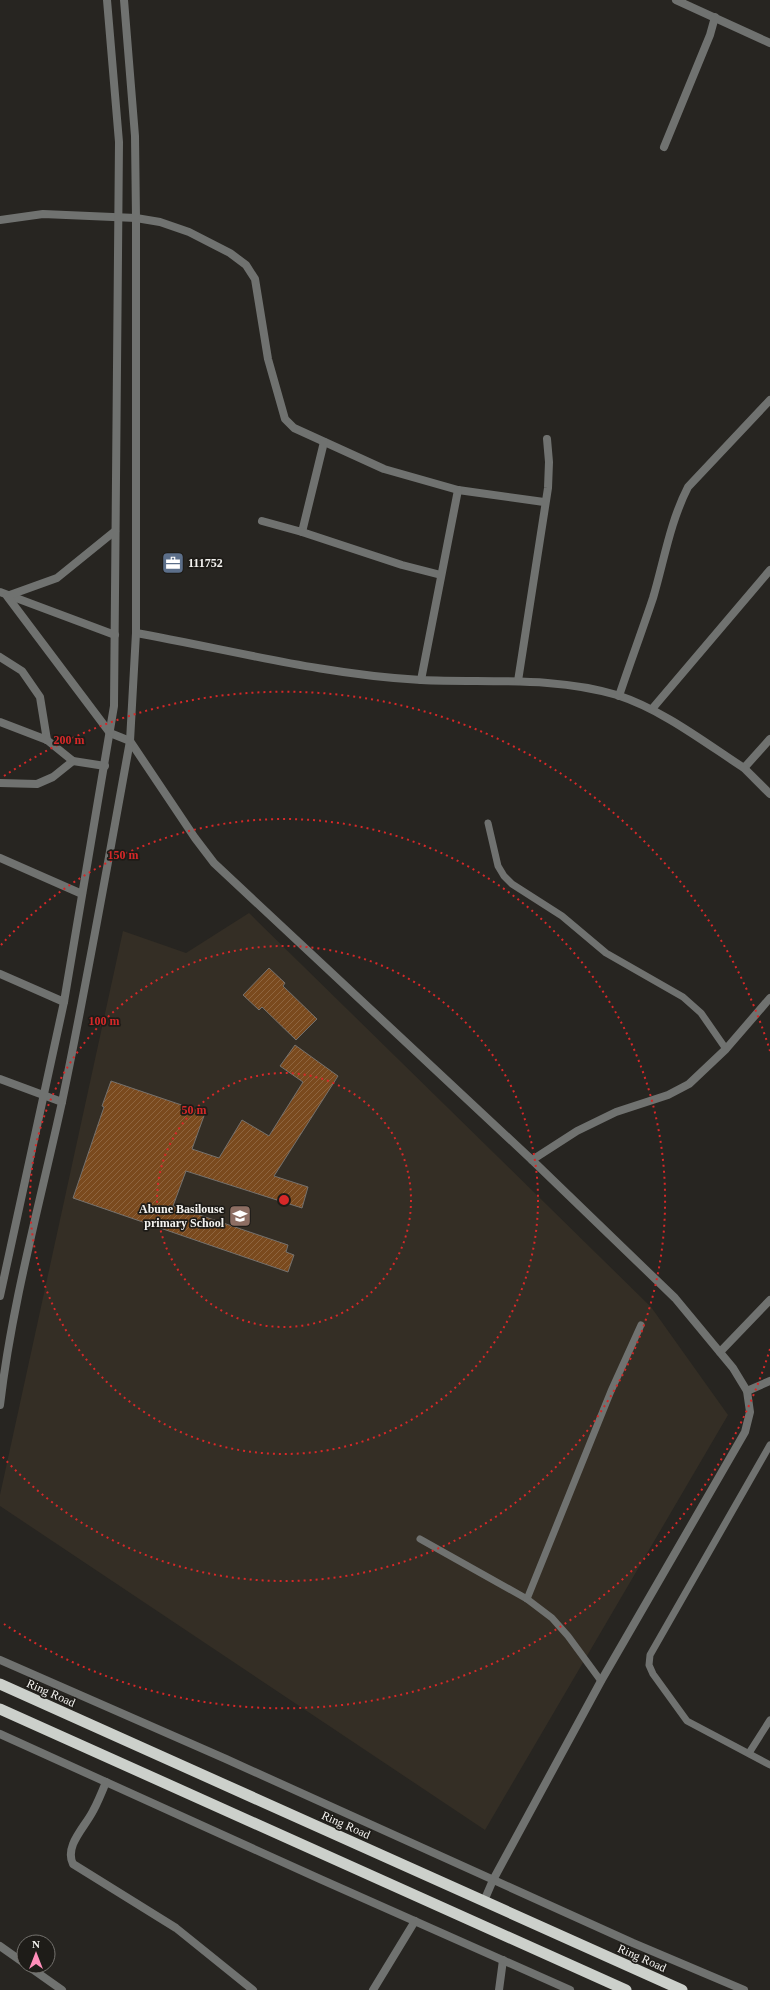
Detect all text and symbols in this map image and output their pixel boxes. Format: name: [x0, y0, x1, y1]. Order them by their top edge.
office icon: 111752: [160, 550, 186, 576]
place label: 111752: [188, 556, 223, 570]
text: 200 m: [54, 733, 85, 747]
text: 150 m: [108, 848, 139, 862]
text: 100 m: [89, 1014, 120, 1028]
text: 50 m: [182, 1103, 207, 1117]
centre of rings: [277, 1193, 291, 1207]
place label: Abune Basilouse primary School: [139, 1202, 225, 1230]
school or university icon: Abune Basilouse primary School: [227, 1203, 253, 1229]
street label: Ring Road: [25, 1676, 77, 1710]
street label: Ring Road: [320, 1808, 372, 1842]
north arrow: [16, 1934, 56, 1974]
text: N: [32, 1938, 40, 1950]
street label: Ring Road: [616, 1941, 668, 1975]

